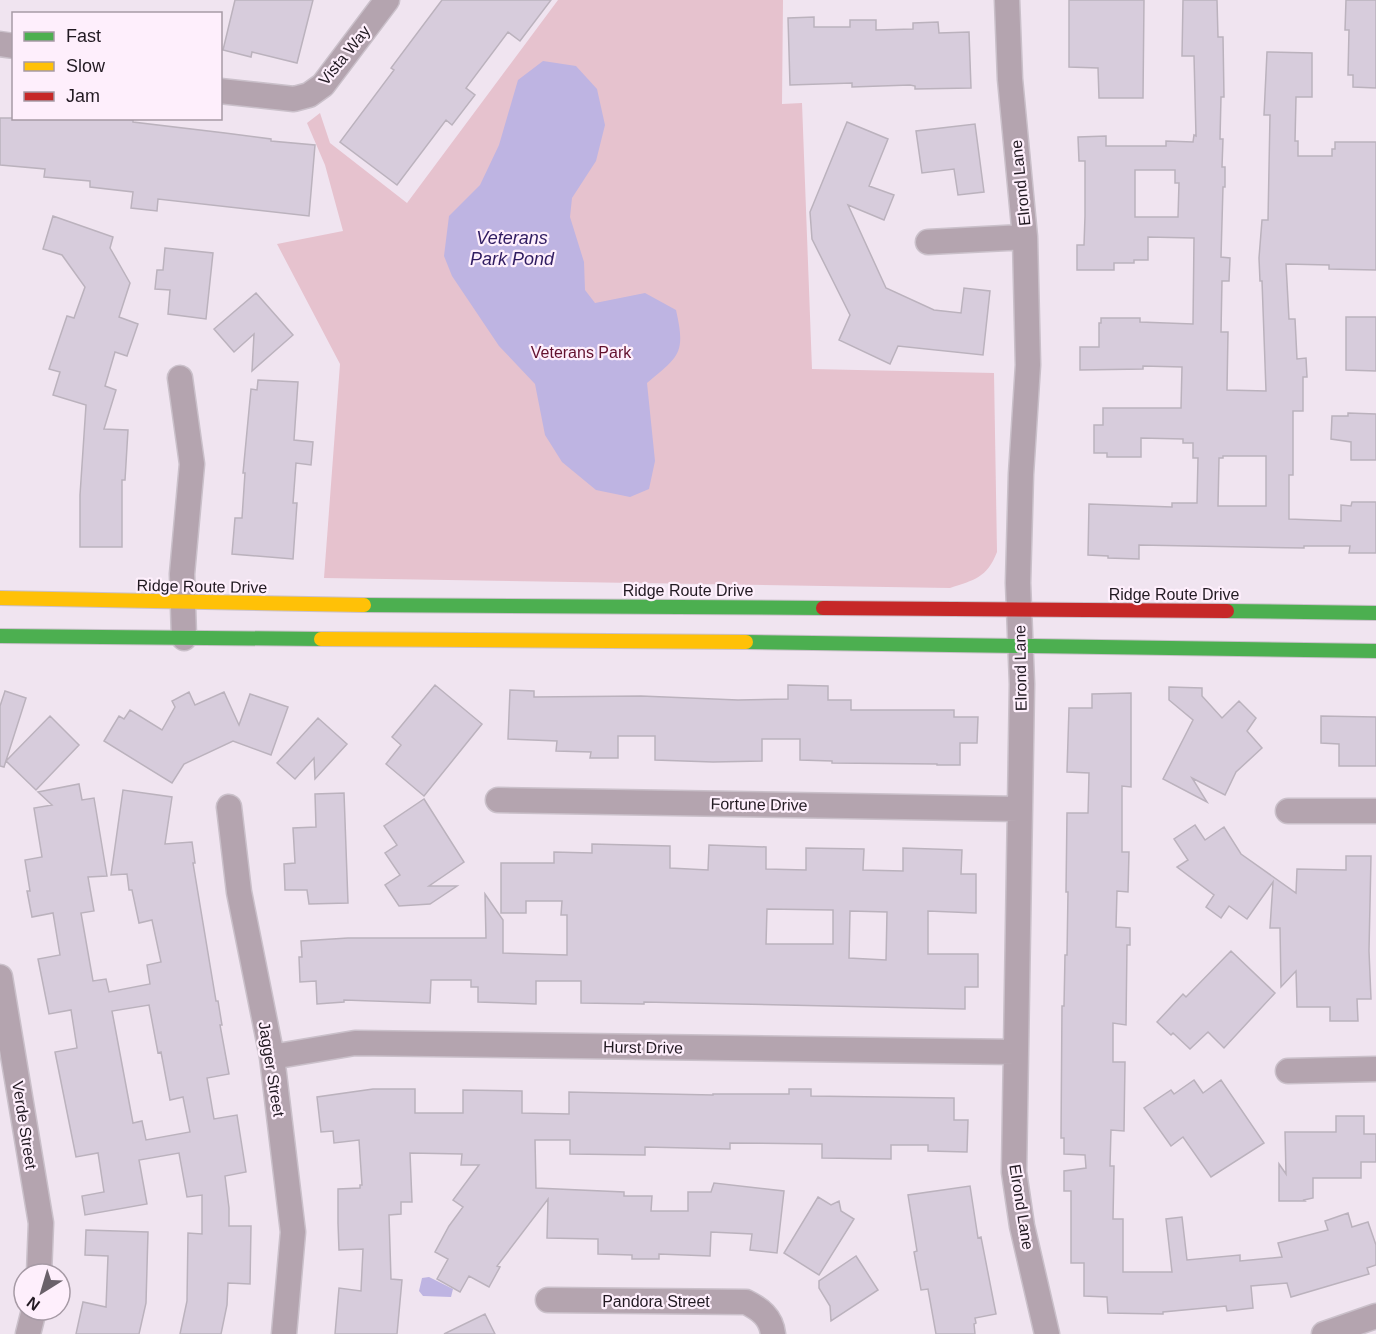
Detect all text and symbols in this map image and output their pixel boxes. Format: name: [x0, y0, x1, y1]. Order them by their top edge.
legend: [12, 12, 222, 120]
street label: Vista Way: [315, 22, 373, 88]
text: Fast: [66, 26, 101, 46]
text: Slow: [66, 56, 106, 76]
text: Jam: [66, 86, 100, 106]
street label: Elrond Lane: [1008, 139, 1033, 227]
water label: Veterans Park Pond: [470, 228, 555, 269]
park label: Veterans Park: [531, 344, 632, 361]
street label: Ridge Route Drive: [136, 577, 268, 596]
street label: Ridge Route Drive: [623, 582, 753, 599]
street label: Ridge Route Drive: [1109, 586, 1239, 603]
street label: Elrond Lane: [1011, 625, 1030, 711]
street label: Fortune Drive: [710, 795, 808, 814]
street label: Jagger Street: [256, 1020, 288, 1118]
street label: Hurst Drive: [603, 1038, 683, 1057]
street label: Verde Street: [9, 1080, 40, 1171]
street label: Elrond Lane: [1006, 1163, 1037, 1251]
north arrow: [12, 1262, 72, 1322]
text: N: [24, 1293, 43, 1314]
street label: Pandora Street: [602, 1293, 710, 1310]

